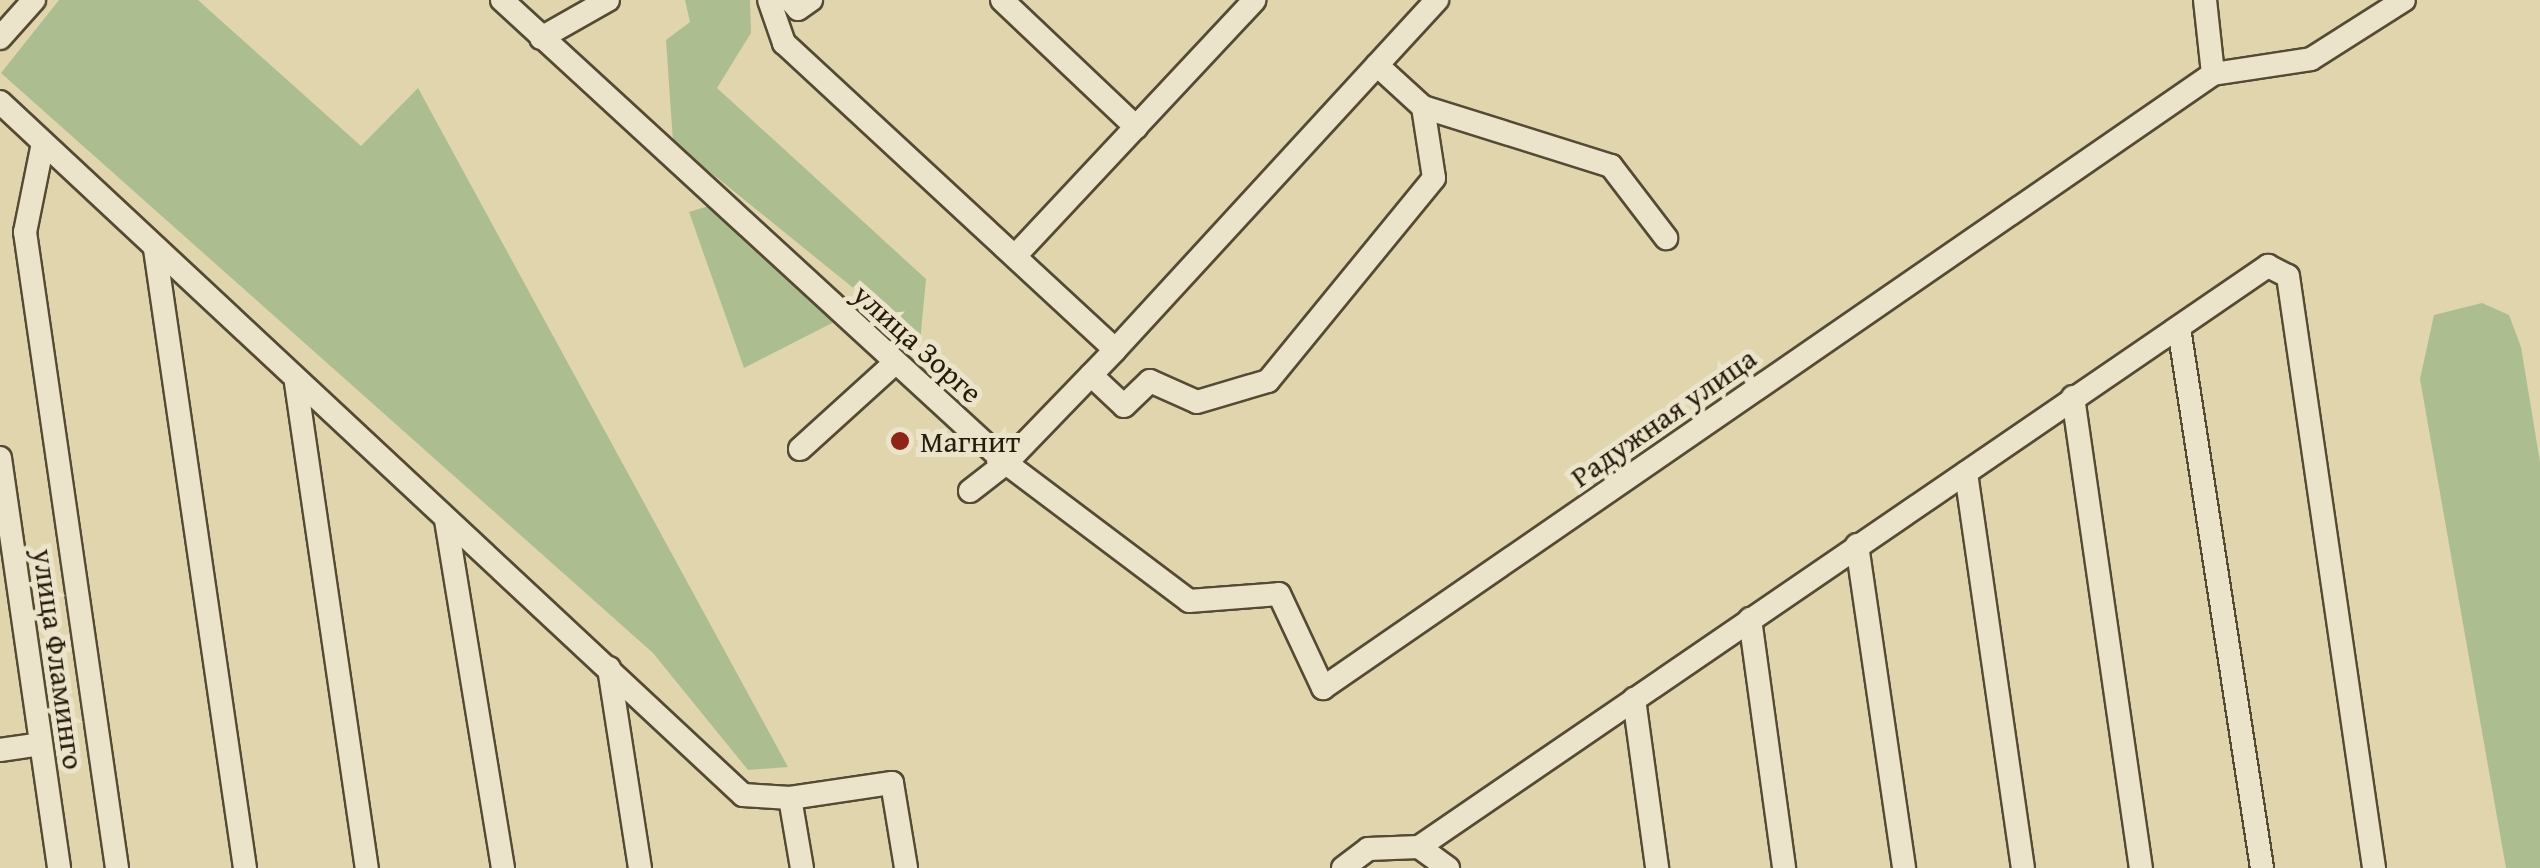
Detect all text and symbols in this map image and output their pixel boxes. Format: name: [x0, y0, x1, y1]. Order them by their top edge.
street label: улица Зорге: [846, 276, 990, 410]
street label: Радужная улица: [1563, 340, 1763, 494]
place label: Магнит: [920, 423, 1020, 459]
marker: Магнит: [889, 430, 911, 452]
street label: улица Фламинго: [26, 546, 92, 772]

